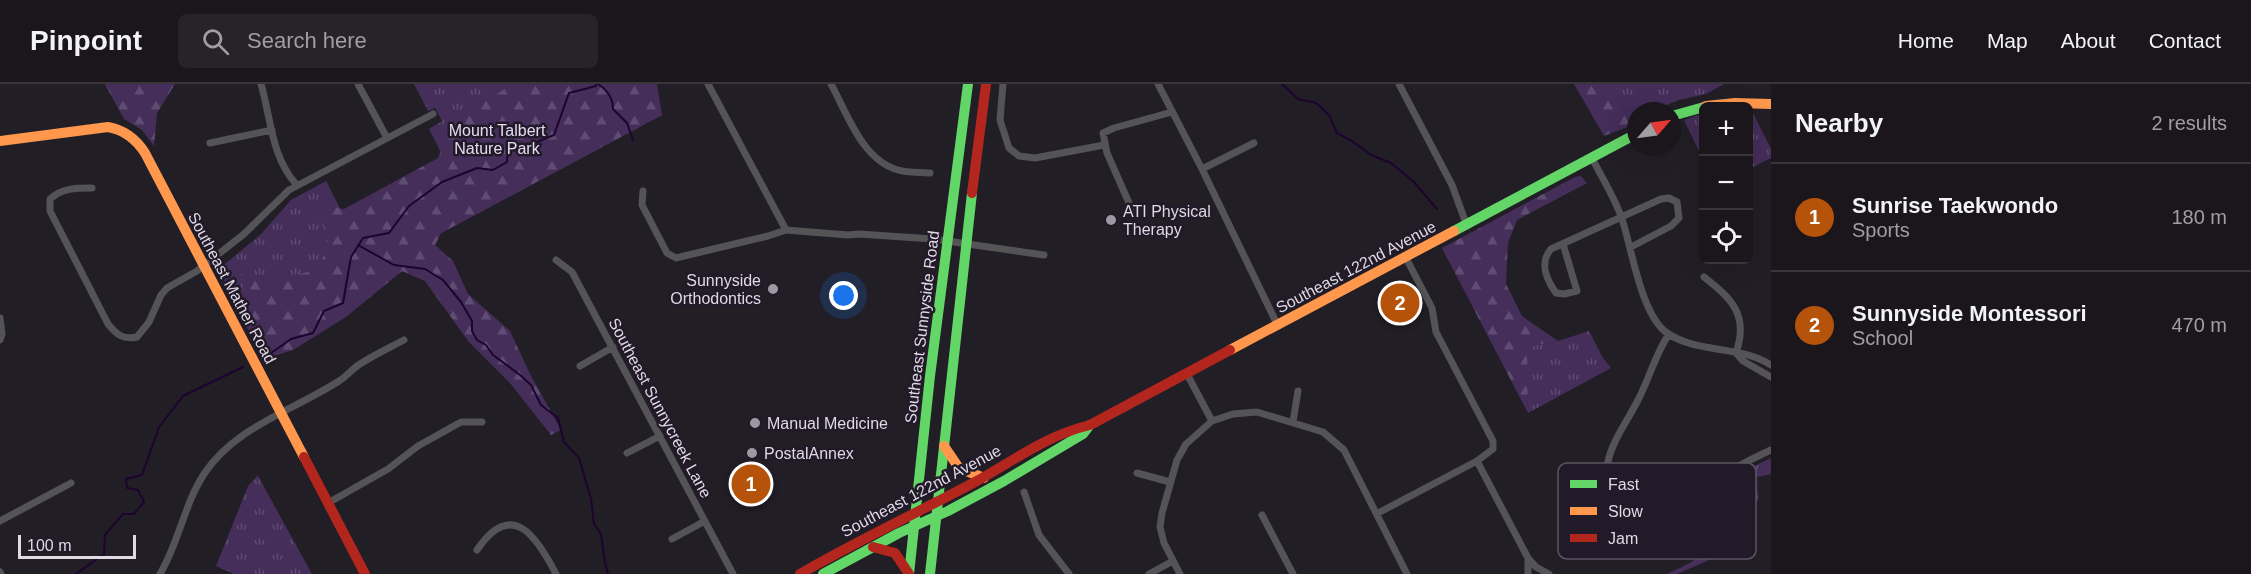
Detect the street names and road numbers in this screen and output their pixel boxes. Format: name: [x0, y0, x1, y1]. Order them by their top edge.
street label: Southeast Mather Road: [185, 209, 279, 367]
street label: Southeast 122nd Avenue: [1272, 216, 1440, 318]
street label: Southeast Sunnyside Road: [902, 230, 942, 424]
street label: Southeast Sunnycreek Lane: [605, 315, 715, 501]
street label: Southeast 122nd Avenue: [838, 442, 1004, 540]

